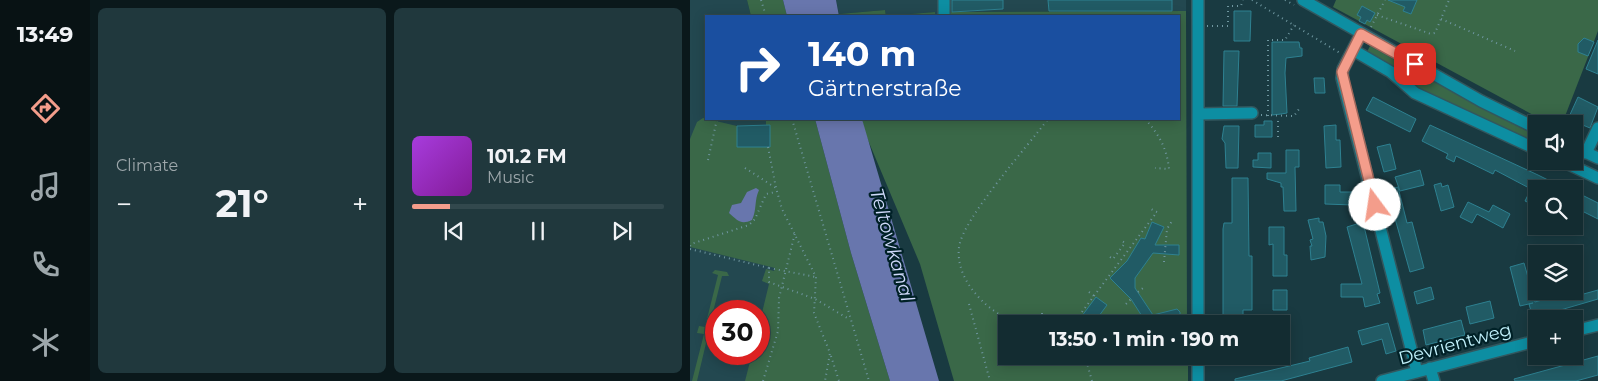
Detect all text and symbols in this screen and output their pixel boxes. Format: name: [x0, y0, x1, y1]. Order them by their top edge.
text: 13:49: [17, 21, 73, 48]
text: 140 m: [808, 32, 916, 75]
icon: right: [725, 35, 790, 100]
pin: [1394, 43, 1436, 85]
icon: arrive: [1401, 50, 1429, 78]
text: Gärtnerstraße: [808, 75, 962, 102]
icon: directions: [28, 91, 63, 126]
map controls: [1528, 115, 1583, 365]
button: sound: [1528, 115, 1583, 170]
text: 101.2 FM: [487, 145, 567, 168]
text: Climate: [116, 156, 178, 175]
text: Music: [487, 168, 534, 187]
icon: music: [28, 169, 63, 204]
position arrow: [1348, 178, 1400, 230]
text: 21°: [215, 180, 269, 227]
button: search: [1528, 180, 1583, 235]
water label: Teltowkanal: [865, 186, 919, 305]
text: −: [116, 187, 132, 221]
text: +: [352, 187, 368, 221]
icon: previous: [440, 217, 468, 245]
icon: pause: [524, 217, 552, 245]
icon: next: [608, 217, 636, 245]
button: layers: [1528, 245, 1583, 300]
icon: phone: [28, 247, 63, 282]
speed limit sign: 30: [705, 300, 770, 365]
button: +: [1528, 310, 1583, 365]
street label: Devrientweg: [1396, 318, 1514, 370]
icon: climate: [28, 325, 63, 360]
text: 13:50 · 1 min · 190 m: [1049, 328, 1239, 351]

